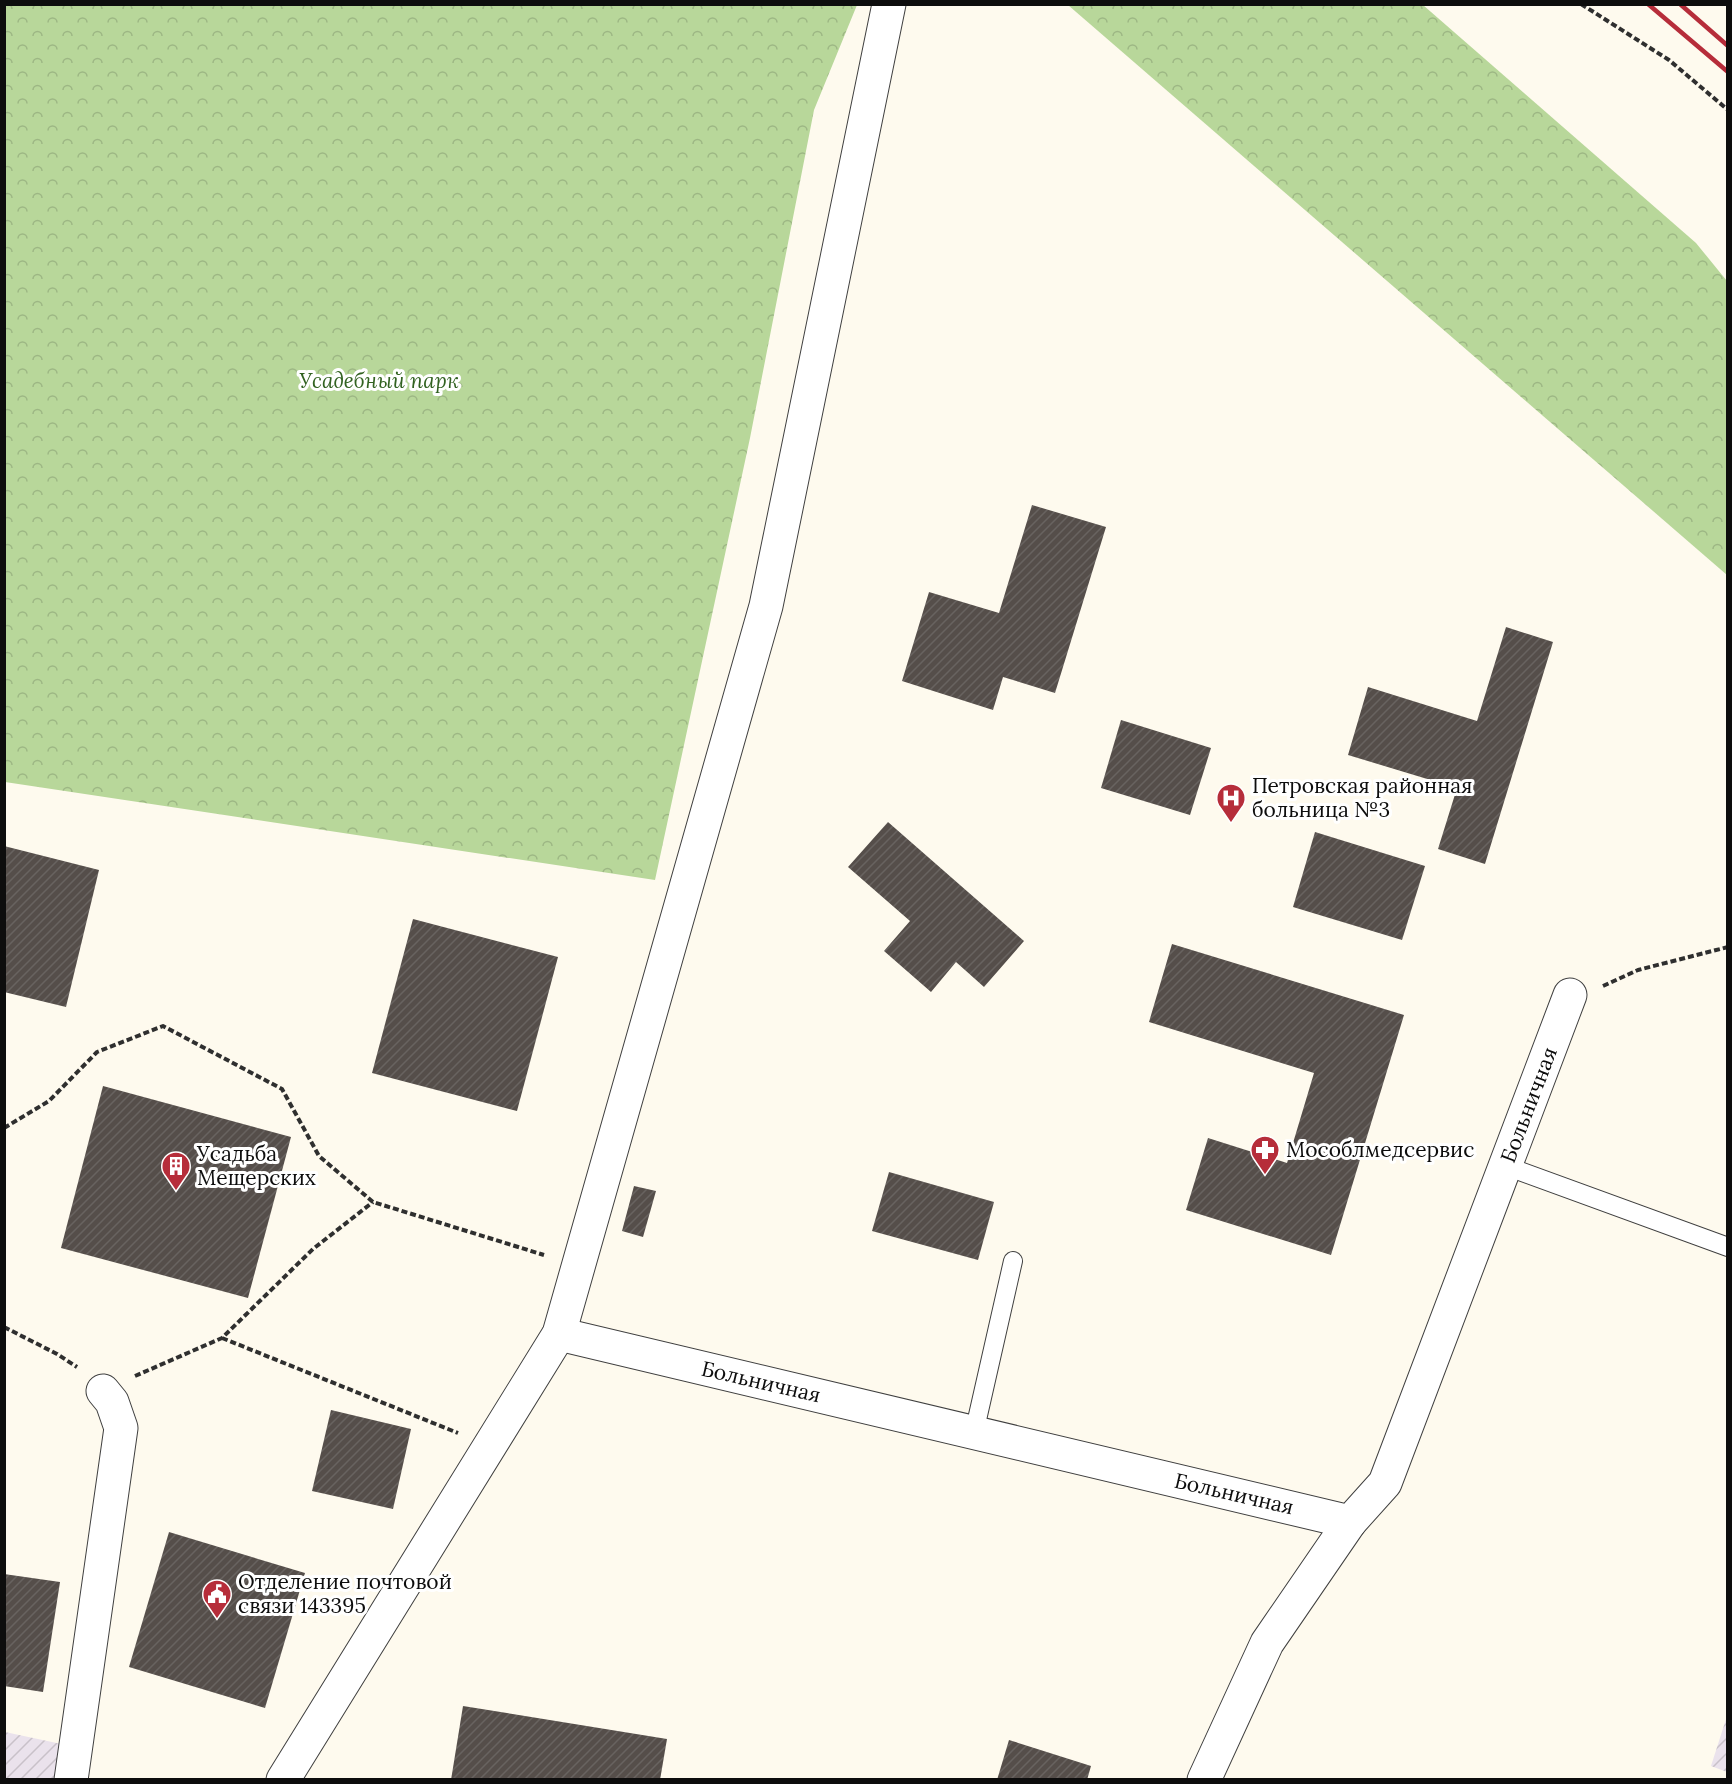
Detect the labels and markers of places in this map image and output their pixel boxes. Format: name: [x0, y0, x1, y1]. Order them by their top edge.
place label: Петровская районная больница №3: [1252, 772, 1473, 823]
hospital icon: Петровская районная больница №3: [1215, 782, 1247, 824]
pharmacy icon: Мособлмедсервис: [1249, 1134, 1281, 1176]
place label: Мособлмедсервис: [1286, 1136, 1474, 1163]
place label: Усадьба Мещерских: [196, 1140, 316, 1191]
building icon: Усадьба Мещерских: [160, 1150, 192, 1192]
place label: Отделение почтовой связи 143395: [238, 1568, 452, 1619]
public building icon: Отделение почтовой связи 143395: [201, 1578, 233, 1620]

